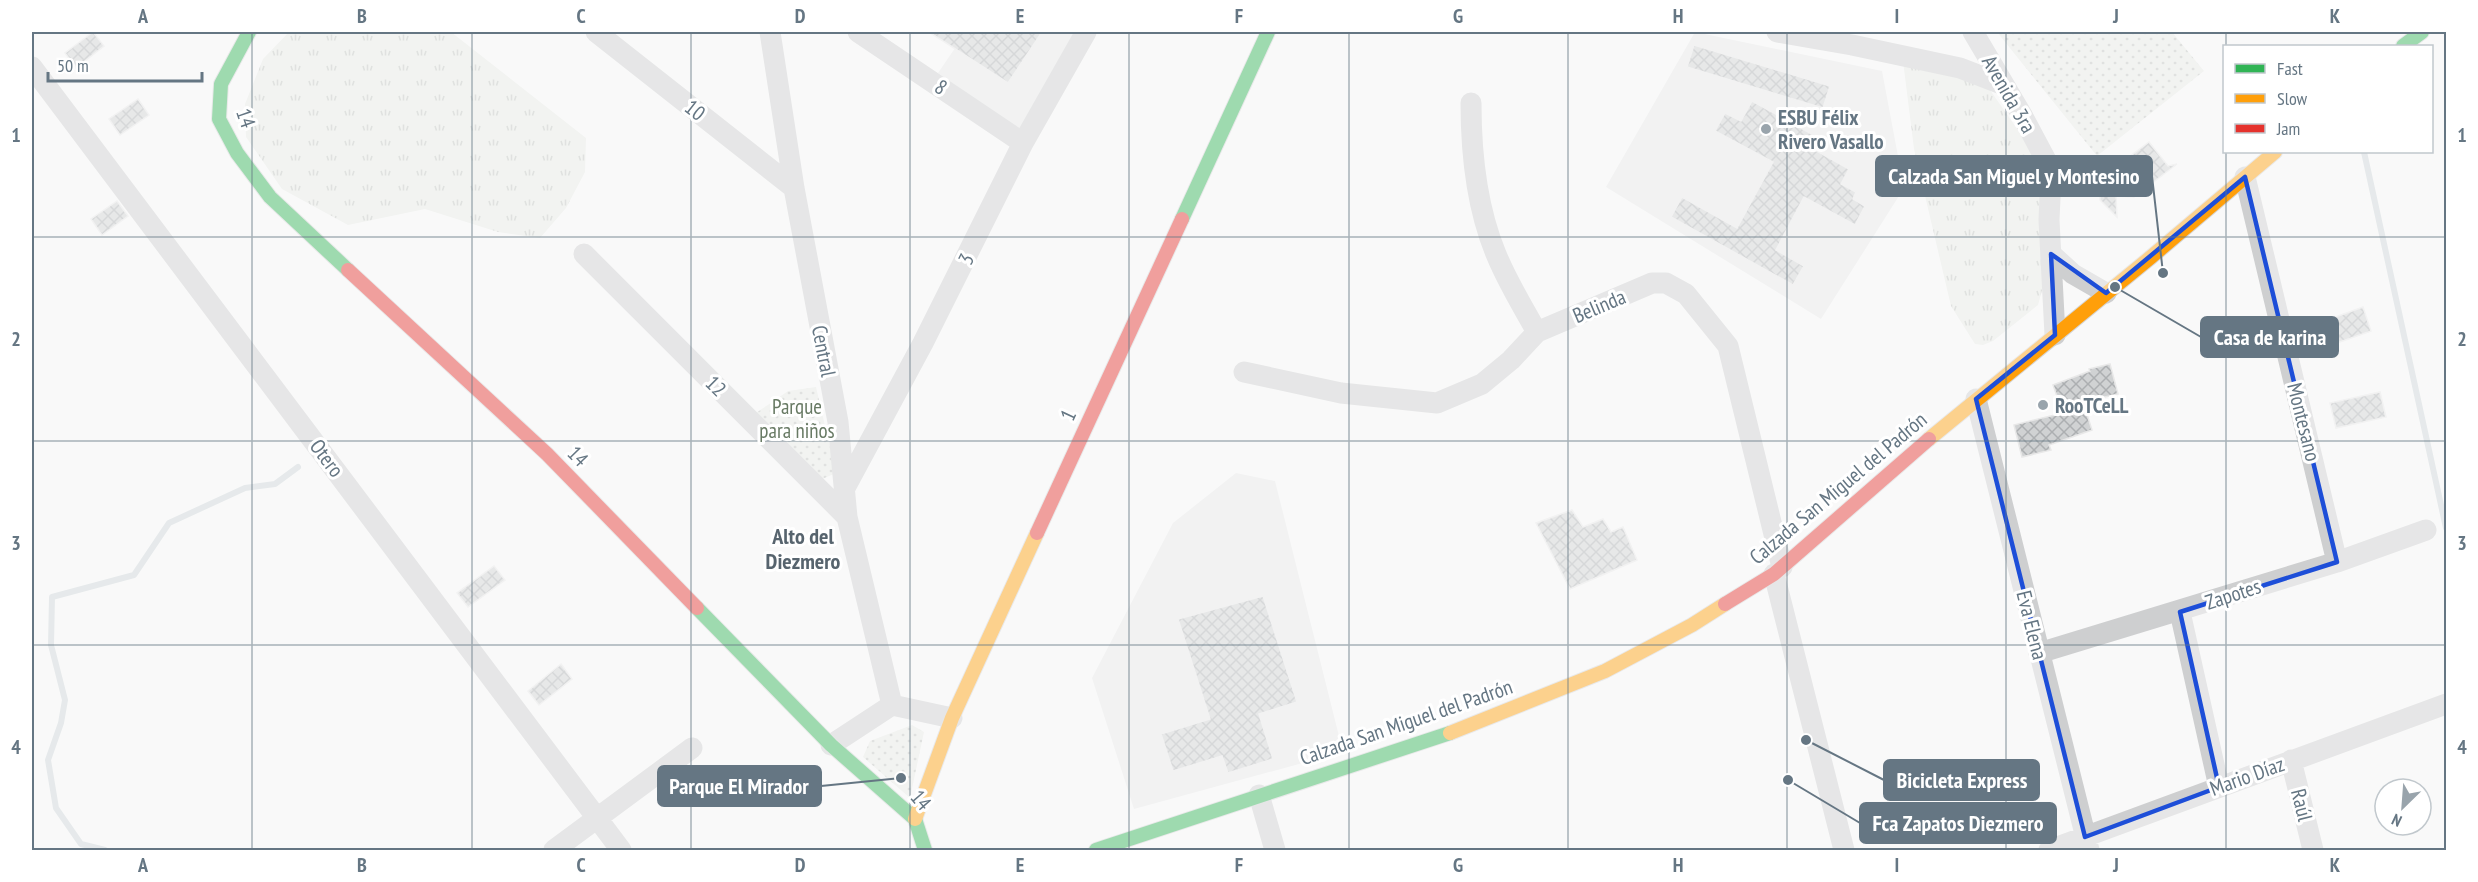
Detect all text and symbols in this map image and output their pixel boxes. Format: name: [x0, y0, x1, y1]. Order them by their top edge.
text: A: [137, 3, 149, 29]
text: B: [357, 3, 367, 29]
text: C: [576, 3, 586, 29]
text: D: [795, 3, 806, 29]
text: E: [1016, 3, 1024, 29]
text: F: [1235, 3, 1243, 29]
text: G: [1453, 3, 1463, 29]
text: H: [1673, 3, 1683, 29]
text: I: [1895, 3, 1899, 29]
text: J: [2112, 3, 2119, 29]
text: K: [2330, 3, 2341, 29]
scale bar: [48, 45, 202, 83]
legend: [2223, 45, 2433, 153]
street label: Avenida 3ra: [1976, 50, 2042, 138]
text: 50 m: [57, 54, 89, 77]
text: Fast: [2277, 57, 2303, 80]
street label: 8: [930, 73, 952, 101]
text: Slow: [2277, 87, 2308, 110]
street label: 10: [679, 94, 711, 126]
place label: ESBU Félix Rivero Vasallo: [1778, 104, 1884, 155]
street label: 14: [230, 105, 262, 132]
text: Jam: [2276, 117, 2300, 140]
text: 1: [11, 122, 21, 148]
marker: ESBU Félix Rivero Vasallo: [1759, 122, 1773, 136]
text: 1: [2457, 122, 2467, 148]
callout: Calzada San Miguel y Montesino: [1876, 156, 2152, 196]
text: Calzada San Miguel y Montesino: [1888, 162, 2140, 190]
street label: 3: [952, 249, 980, 269]
street label: Belinda: [1569, 283, 1629, 329]
callout: Casa de karina: [2201, 317, 2338, 357]
street label: Central: [806, 323, 842, 379]
text: Casa de karina: [2214, 323, 2326, 351]
text: 2: [11, 326, 21, 352]
text: 2: [2457, 326, 2467, 352]
street label: 12: [700, 370, 732, 402]
street label: Montesano: [2281, 380, 2327, 464]
place label: RooTCeLL: [2055, 392, 2129, 419]
park label: Parque para niños: [759, 393, 835, 444]
marker: RooTCeLL: [2036, 398, 2050, 412]
street label: 1: [1054, 405, 1082, 425]
street label: Calzada San Miguel del Padrón: [1744, 406, 1932, 570]
street label: Otero: [304, 434, 350, 482]
street label: 14: [562, 440, 595, 473]
district label: Alto del Diezmero: [766, 522, 841, 575]
text: 3: [11, 530, 21, 556]
text: 3: [2457, 530, 2467, 556]
street label: Zapotes: [2202, 572, 2264, 616]
street label: Eva Elena: [2010, 588, 2054, 662]
street label: Calzada San Miguel del Padrón: [1296, 673, 1516, 771]
text: 4: [11, 734, 21, 760]
text: 4: [2457, 734, 2467, 760]
street label: Mario Díaz: [2206, 750, 2288, 802]
callout: Bicicleta Express: [1884, 760, 2039, 800]
callout: Parque El Mirador: [658, 766, 821, 806]
text: Bicicleta Express: [1896, 766, 2028, 794]
text: Parque El Mirador: [669, 772, 809, 800]
north arrow: [2373, 777, 2433, 837]
street label: 14: [905, 784, 938, 816]
street label: Raúl: [2285, 786, 2319, 824]
callout: Fca Zapatos Diezmero: [1860, 803, 2056, 843]
text: Fca Zapatos Diezmero: [1872, 809, 2044, 837]
text: N: [2389, 810, 2405, 831]
text: A: [137, 852, 149, 878]
text: B: [357, 852, 367, 878]
text: C: [576, 852, 586, 878]
text: D: [795, 852, 806, 878]
text: E: [1016, 852, 1024, 878]
text: F: [1235, 852, 1243, 878]
text: G: [1453, 852, 1463, 878]
text: H: [1673, 852, 1683, 878]
text: I: [1895, 852, 1899, 878]
text: J: [2112, 852, 2119, 878]
text: K: [2330, 852, 2341, 878]

